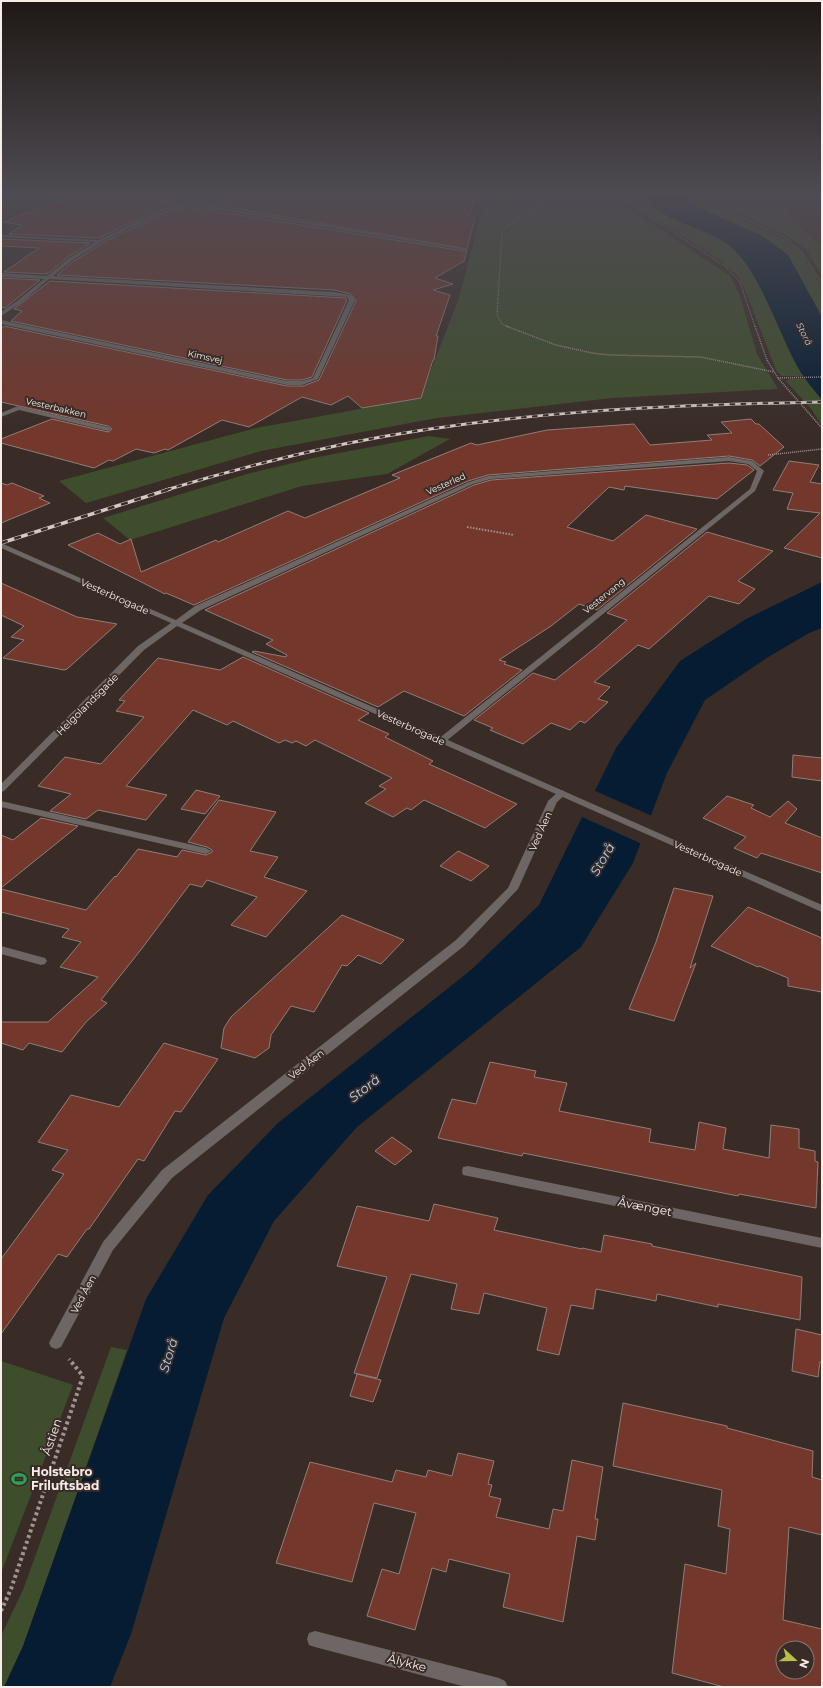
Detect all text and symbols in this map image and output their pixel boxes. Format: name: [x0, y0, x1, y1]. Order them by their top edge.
water label: Storå: [794, 320, 815, 347]
street label: Kimsvej: [187, 347, 223, 366]
street label: Vesterbakken: [25, 395, 87, 420]
street label: Vesterled: [424, 470, 467, 497]
street label: Vestervang: [581, 575, 627, 616]
street label: Vesterbrogade: [78, 576, 151, 617]
street label: Helgolandsgade: [54, 671, 121, 738]
street label: Vesterbrogade: [374, 707, 447, 748]
street label: Ved Åen: [526, 809, 555, 853]
street label: Vesterbrogade: [671, 838, 744, 879]
water label: Storå: [586, 840, 618, 878]
street label: Ved Åen: [286, 1046, 327, 1082]
water label: Storå: [345, 1071, 383, 1105]
street label: Åvænget: [617, 1194, 674, 1219]
street label: Ved Åen: [68, 1273, 99, 1316]
water label: Storå: [155, 1336, 181, 1374]
street label: Åstien: [38, 1416, 65, 1457]
place label: Holstebro Friluftsbad: [31, 1464, 99, 1493]
sports icon: Holstebro Friluftsbad: [10, 1470, 28, 1488]
north arrow: [775, 1640, 815, 1680]
street label: Ålykke: [386, 1650, 428, 1675]
text: N: [796, 1657, 812, 1670]

